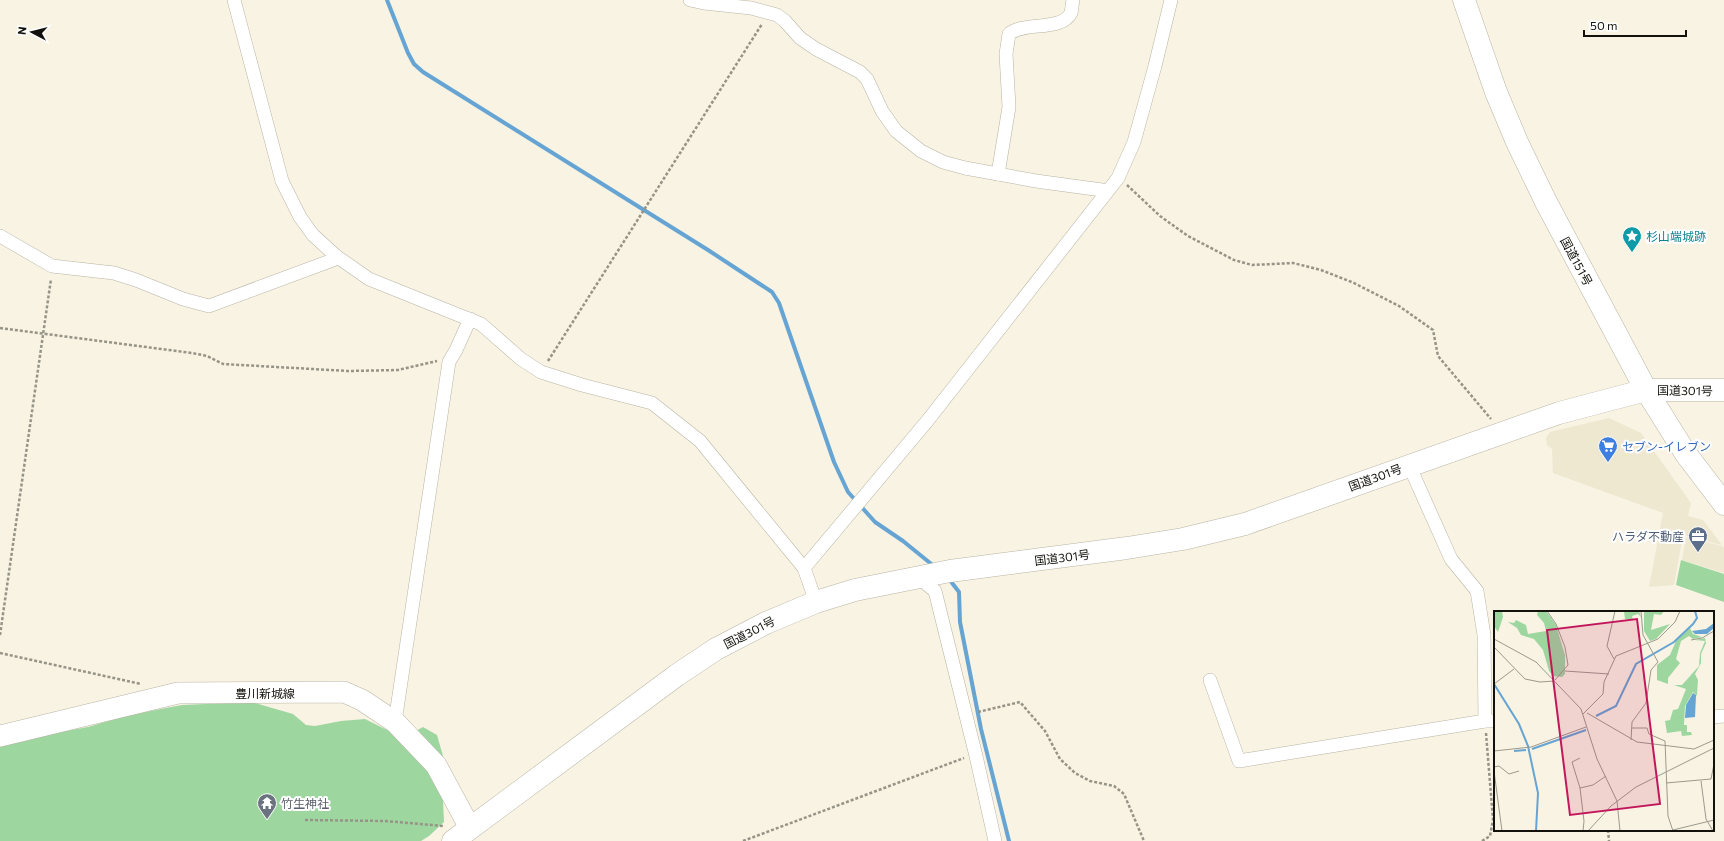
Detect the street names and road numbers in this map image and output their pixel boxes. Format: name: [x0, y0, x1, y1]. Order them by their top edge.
street label: 国道151号: [1558, 234, 1596, 288]
street label: 国道301号: [1657, 383, 1713, 397]
street label: 国道301号: [1346, 461, 1404, 493]
street label: 国道301号: [1033, 547, 1091, 567]
street label: 国道301号: [721, 613, 777, 651]
street label: 豊川新城線: [235, 686, 295, 700]

